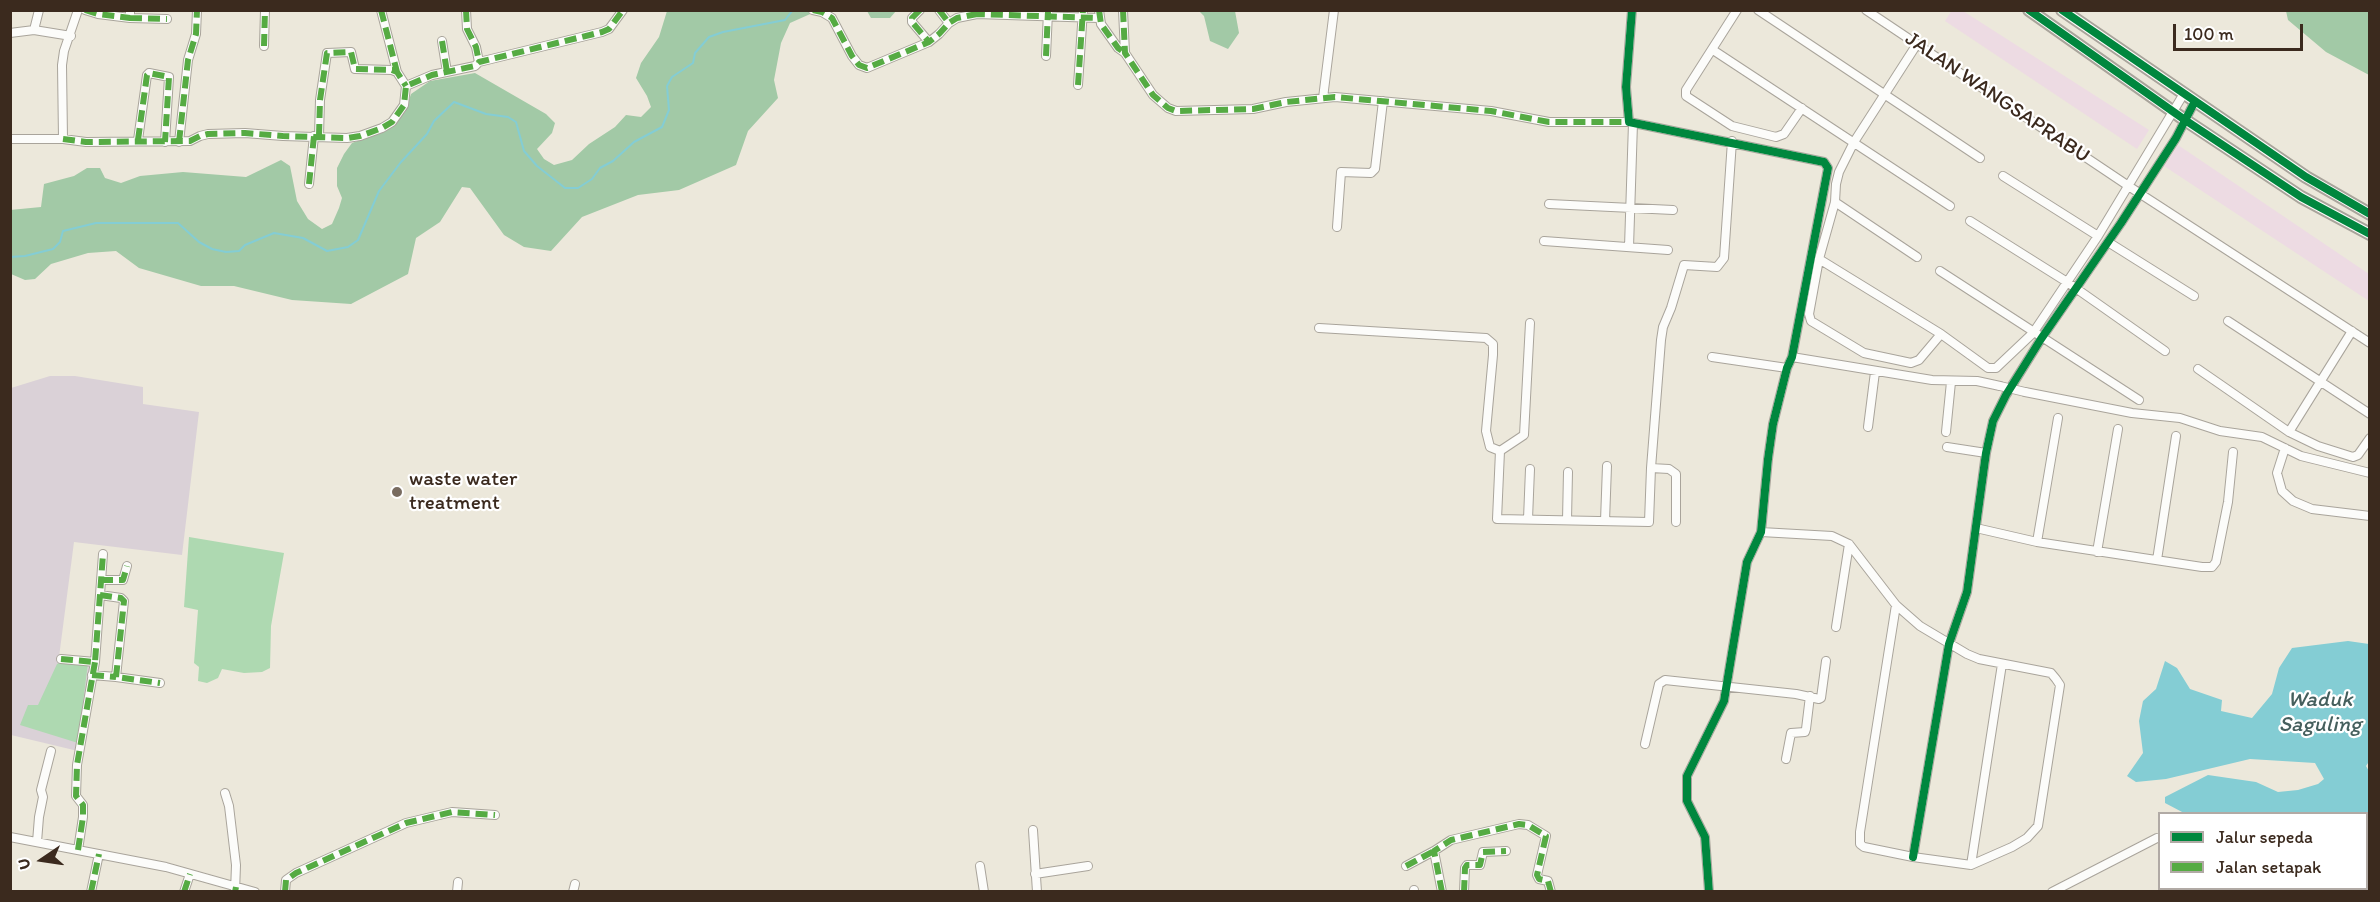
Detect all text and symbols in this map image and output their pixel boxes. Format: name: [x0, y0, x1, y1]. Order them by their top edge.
scale bar: [2176, 12, 2306, 50]
text: 100 m: [2184, 23, 2234, 45]
street label: JALAN WANGSAPRABU: [1900, 27, 2094, 169]
place label: waste water treatment: [409, 467, 517, 517]
marker: waste water treatment: [390, 485, 404, 499]
water label: Waduk Saguling: [2279, 687, 2361, 738]
legend: [2158, 812, 2368, 890]
text: Jalur sepeda: [2216, 826, 2313, 848]
north arrow: [12, 830, 72, 890]
text: Jalan setapak: [2216, 856, 2321, 878]
text: U: [14, 857, 34, 871]

